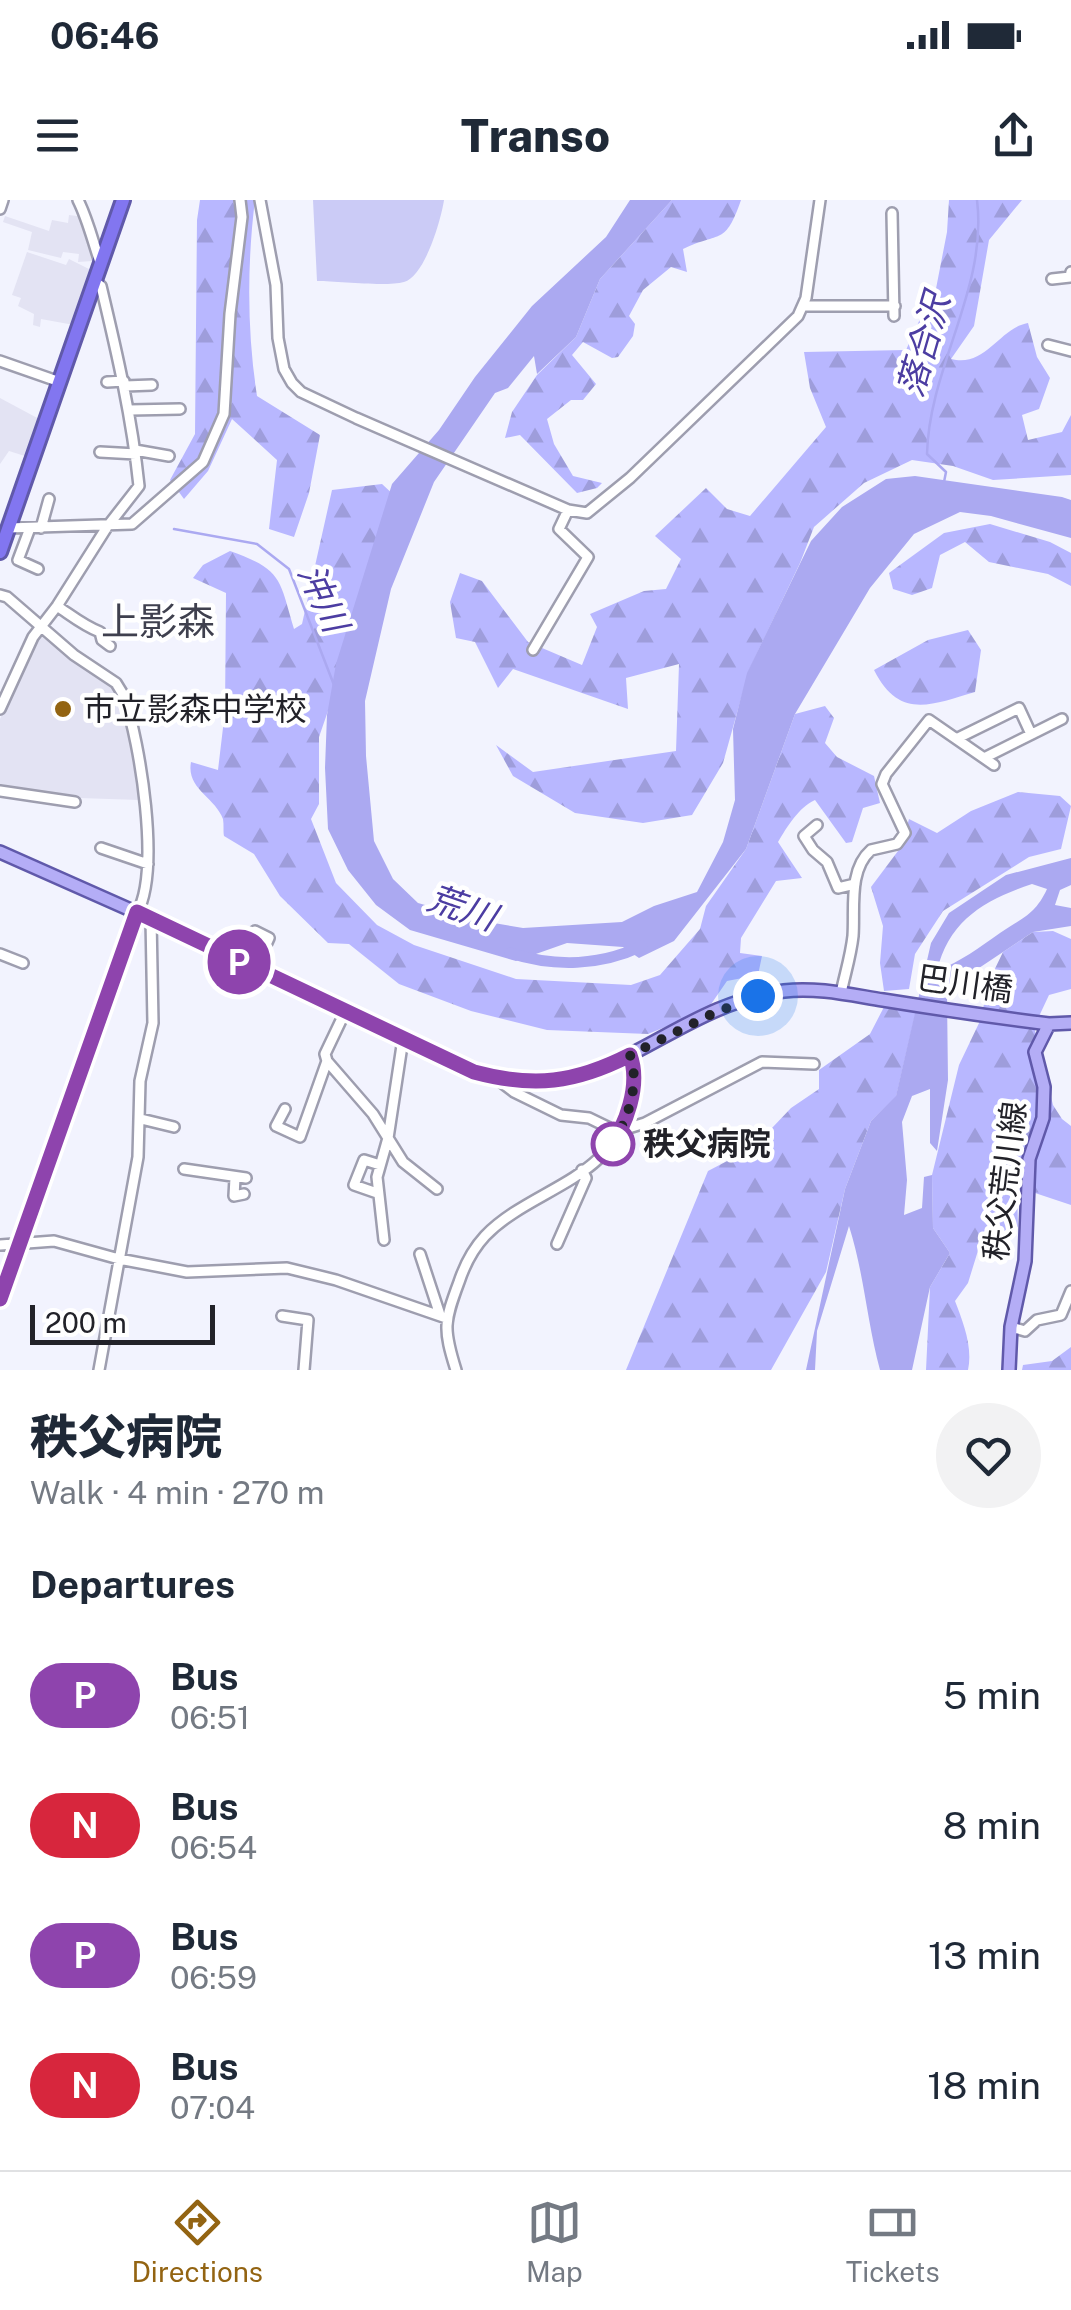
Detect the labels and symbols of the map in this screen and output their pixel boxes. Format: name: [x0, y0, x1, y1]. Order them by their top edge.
water label: 落合沢: [889, 285, 959, 401]
water label: 沖川: [290, 557, 359, 642]
district label: 上影森: [101, 599, 215, 644]
place label: 市立影森中学校: [83, 690, 307, 727]
marker: 市立影森中学校: [52, 698, 74, 720]
water label: 荒川: [422, 877, 506, 940]
line badge: P: [206, 930, 272, 994]
street label: 巴川橋: [915, 959, 1015, 1009]
your location: [733, 971, 783, 1021]
street label: 秩父荒川線: [976, 1099, 1033, 1263]
marker: 秩父病院: [592, 1123, 634, 1165]
place label: 秩父病院: [643, 1125, 771, 1162]
scale bar: [30, 1300, 215, 1344]

